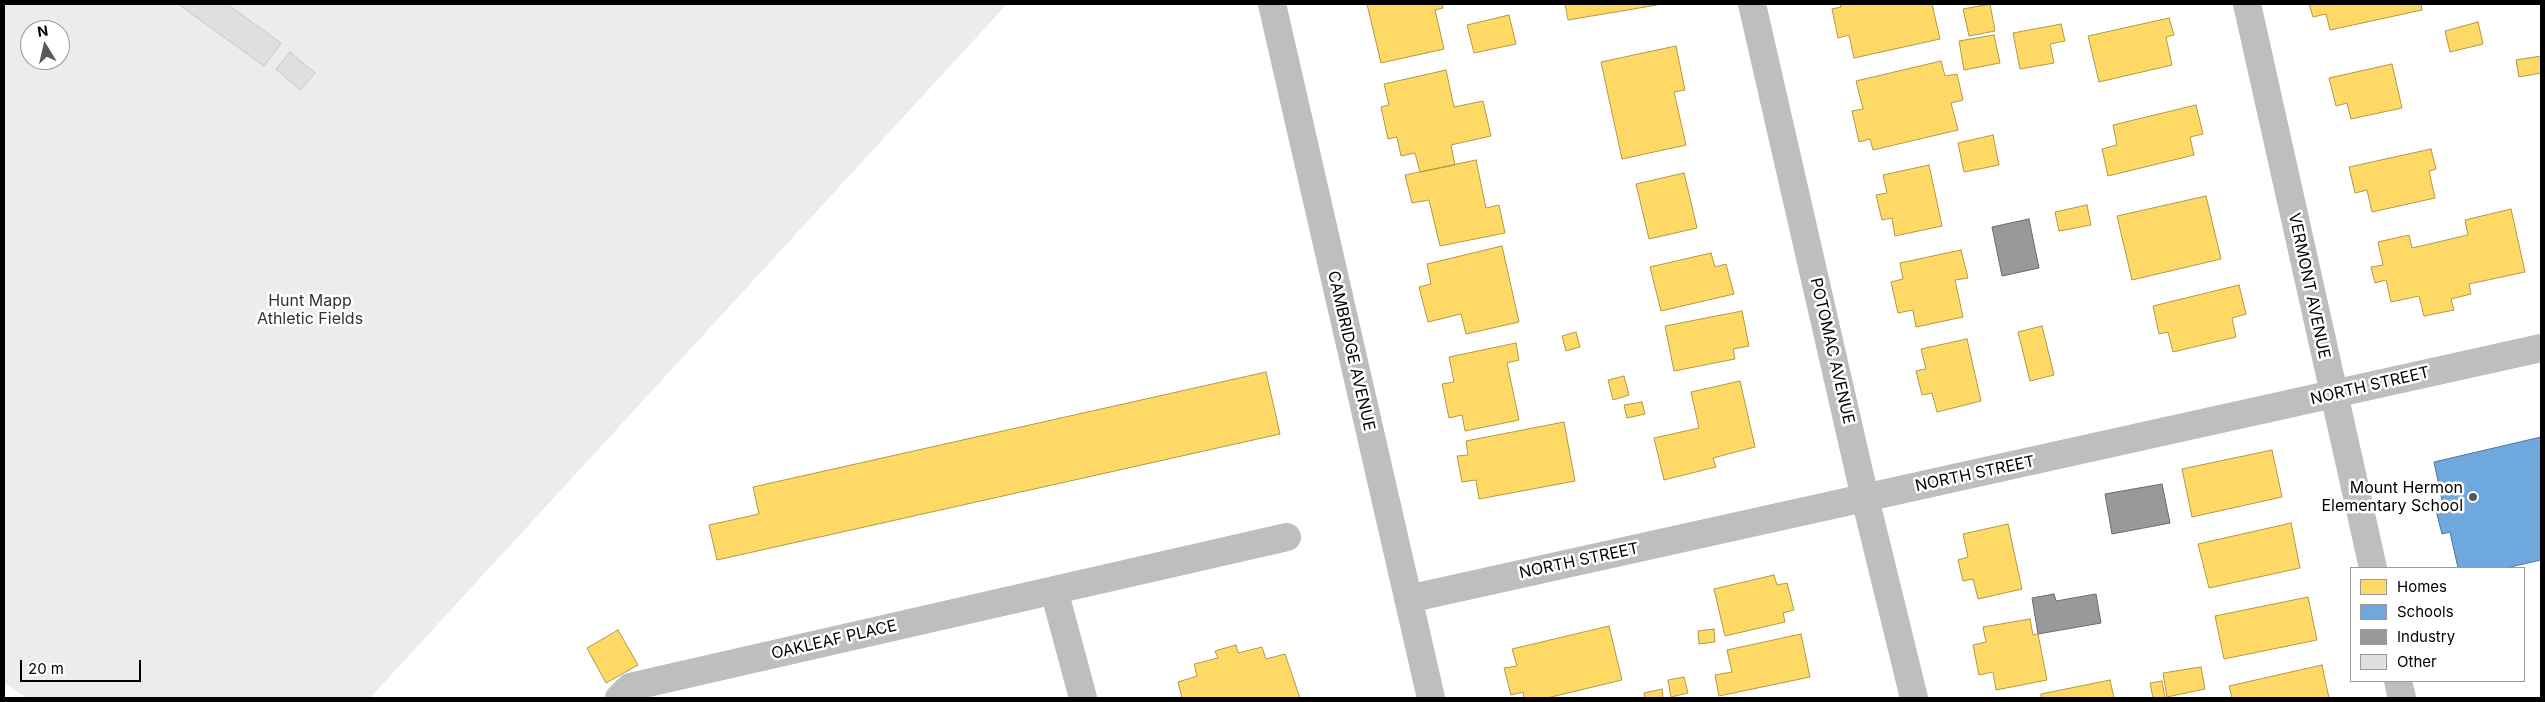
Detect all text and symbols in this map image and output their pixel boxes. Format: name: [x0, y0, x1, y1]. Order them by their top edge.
north arrow: [20, 20, 70, 70]
text: N: [36, 21, 49, 40]
street label: VERMONT AVENUE: [2284, 211, 2334, 361]
street label: CAMBRIDGE AVENUE: [1323, 269, 1379, 433]
street label: POTOMAC AVENUE: [1806, 276, 1858, 426]
park label: Hunt Mapp Athletic Fields: [257, 291, 363, 329]
street label: NORTH STREET: [2309, 363, 2431, 409]
street label: NORTH STREET: [1913, 452, 2037, 496]
place label: Mount Hermon Elementary School: [2321, 478, 2463, 516]
marker: Mount Hermon Elementary School: [2467, 491, 2479, 503]
street label: NORTH STREET: [1517, 539, 1641, 583]
legend: [2350, 567, 2525, 682]
text: Homes: [2397, 577, 2447, 596]
text: Schools: [2397, 602, 2454, 621]
street label: OAKLEAF PLACE: [769, 616, 899, 664]
text: Industry: [2397, 627, 2455, 646]
scale bar: [22, 650, 144, 682]
text: Other: [2397, 652, 2437, 671]
text: 20 m: [28, 659, 64, 678]

